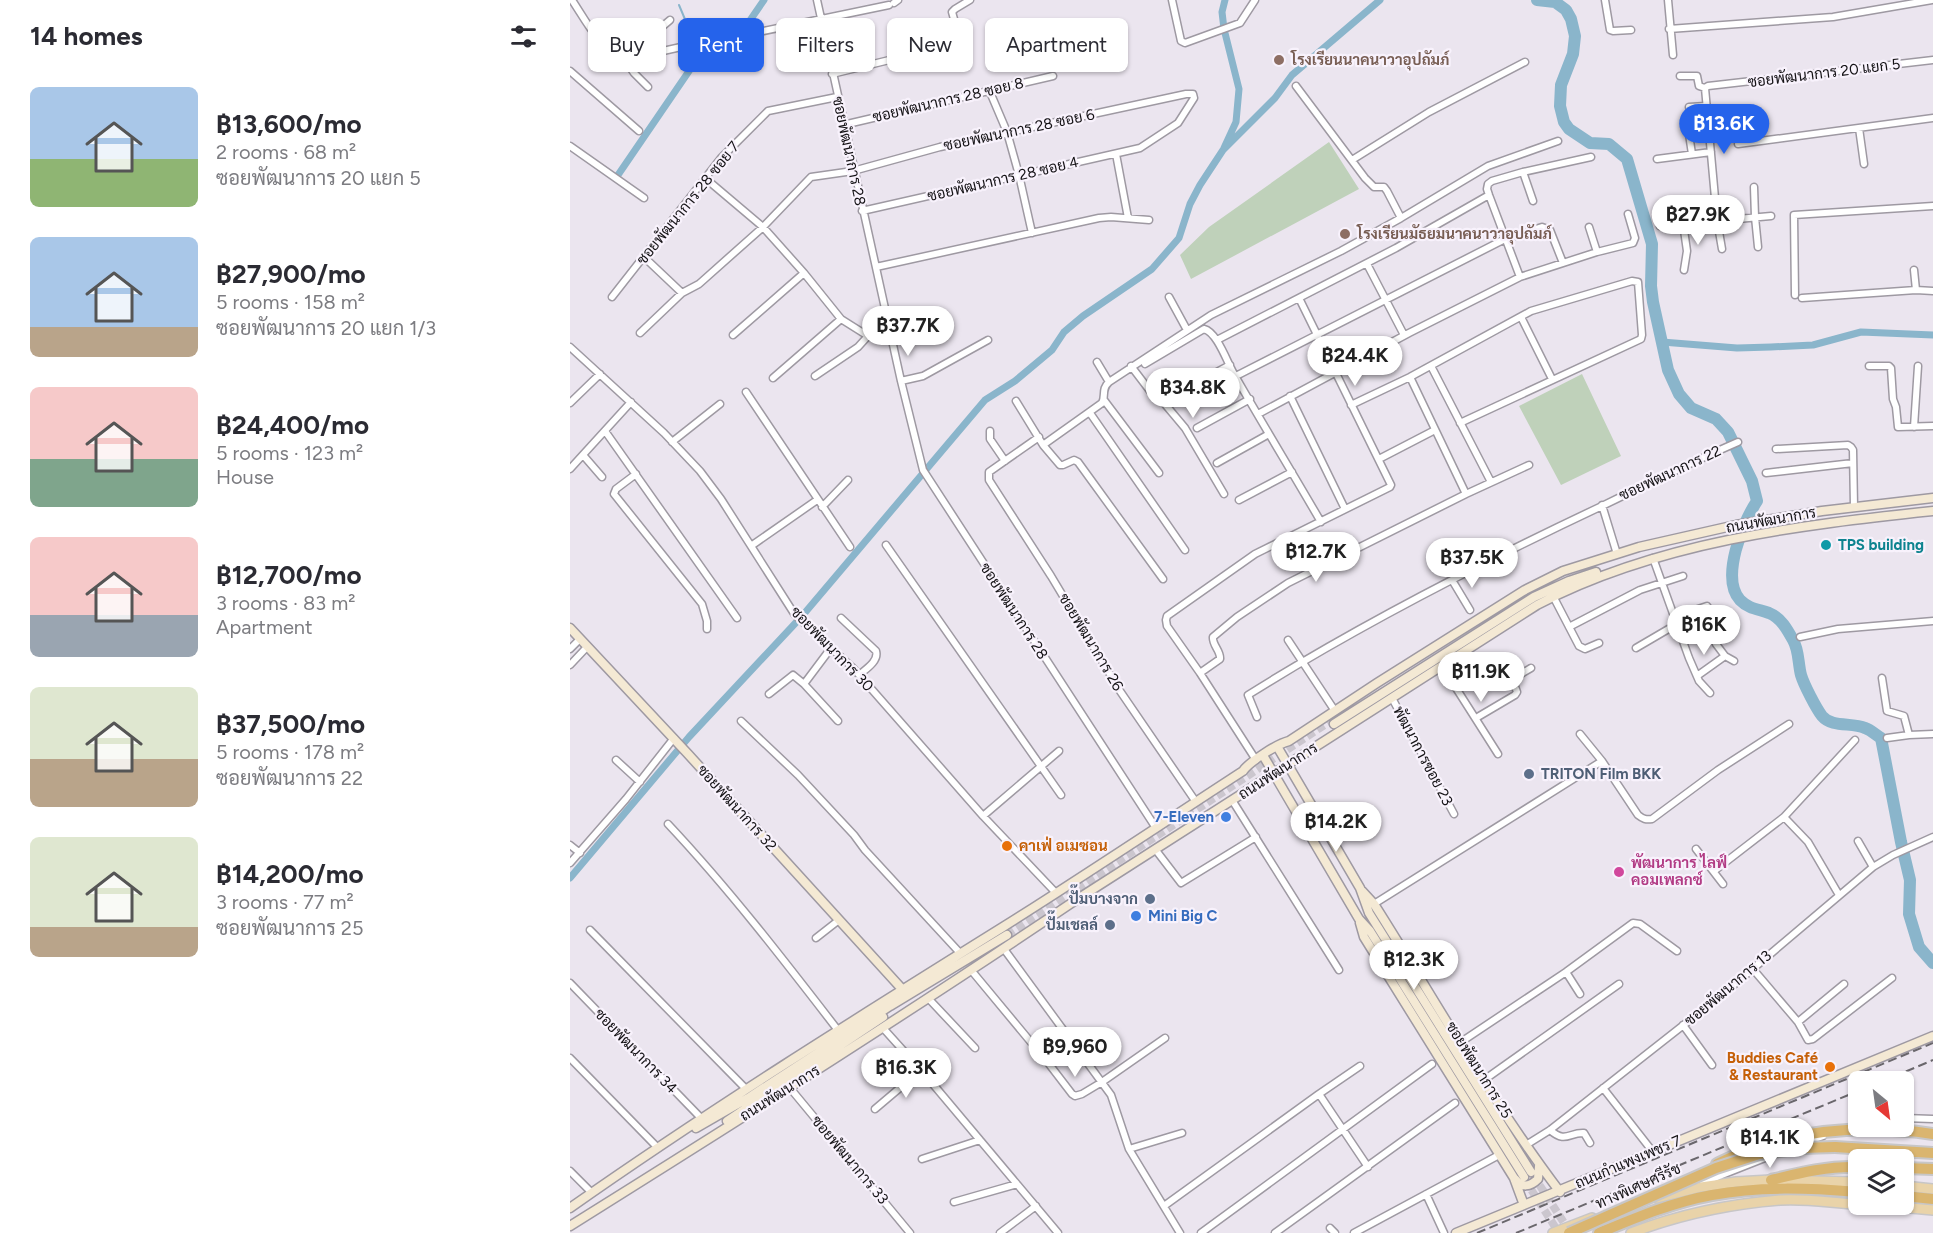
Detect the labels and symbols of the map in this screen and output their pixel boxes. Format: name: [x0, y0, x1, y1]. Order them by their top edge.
place label: โรงเรียนนาคนาวาอุปถัมภ์: [1290, 49, 1450, 71]
marker: โรงเรียนนาคนาวาอุปถัมภ์: [1272, 53, 1286, 67]
street label: ซอยพัฒนาการ 20 แยก 5: [1747, 55, 1901, 91]
street label: ซอยพัฒนาการ 28 ซอย 8: [871, 74, 1025, 126]
street label: ซอยพัฒนาการ 28: [829, 95, 869, 207]
pin: ฿13.6K: [1675, 104, 1773, 155]
street label: ซอยพัฒนาการ 28 ซอย 6: [942, 105, 1097, 155]
street label: ซอยพัฒนาการ 28 ซอย 7: [633, 138, 743, 268]
street label: ซอยพัฒนาการ 28 ซอย 4: [926, 153, 1080, 205]
pin: ฿27.9K: [1649, 195, 1747, 246]
place label: โรงเรียนมัธยมนาคนาวาอุปถัมภ์: [1356, 223, 1553, 245]
marker: โรงเรียนมัธยมนาคนาวาอุปถัมภ์: [1338, 227, 1352, 241]
pin: ฿37.7K: [859, 306, 957, 357]
pin: ฿24.4K: [1306, 336, 1404, 387]
pin: ฿34.8K: [1144, 368, 1242, 419]
street label: ซอยพัฒนาการ 22: [1616, 442, 1724, 504]
street label: ถนนพัฒนาการ: [1725, 503, 1817, 537]
pin: ฿12.7K: [1267, 532, 1365, 583]
place label: TPS building: [1838, 536, 1924, 554]
pin: ฿37.5K: [1423, 538, 1521, 589]
marker: TPS building: [1819, 538, 1833, 552]
street label: ซอยพัฒนาการ 28: [976, 559, 1052, 663]
street label: ซอยพัฒนาการ 26: [1055, 590, 1127, 694]
street label: ซอยพัฒนาการ 30: [787, 603, 877, 695]
pin: ฿16K: [1668, 605, 1740, 656]
pin: ฿11.9K: [1432, 652, 1530, 703]
street label: พัฒนาการซอย 23: [1389, 703, 1457, 809]
street label: ถนนพัฒนาการ: [1235, 739, 1321, 803]
street label: ซอยพัฒนาการ 32: [693, 761, 781, 855]
place label: TRITON Film BKK: [1541, 765, 1661, 783]
marker: TRITON Film BKK: [1522, 767, 1536, 781]
pin: ฿14.2K: [1287, 802, 1385, 853]
place label: 7-Eleven: [1154, 808, 1214, 826]
marker: 7-Eleven: [1219, 810, 1233, 824]
place label: คาเฟ่ อเมซอน: [1019, 836, 1108, 855]
marker: คาเฟ่ อเมซอน: [1000, 839, 1014, 853]
place label: พัฒนาการ ไลฟ์ คอมเพลกซ์: [1631, 853, 1727, 889]
marker: พัฒนาการ ไลฟ์ คอมเพลกซ์: [1612, 865, 1626, 879]
place label: ปั๊มบางจาก: [1069, 884, 1138, 908]
marker: ปั๊มบางจาก: [1143, 892, 1157, 906]
place label: Mini Big C: [1148, 907, 1218, 925]
marker: Mini Big C: [1129, 909, 1143, 923]
place label: ปั๊มเชลล์: [1046, 910, 1099, 934]
marker: ปั๊มเชลล์: [1103, 918, 1117, 932]
pin: ฿12.3K: [1365, 940, 1463, 991]
street label: ซอยพัฒนาการ 13: [1681, 946, 1775, 1030]
street label: ซอยพัฒนาการ 34: [591, 1005, 681, 1097]
street label: ซอยพัฒนาการ 25: [1442, 1018, 1516, 1122]
pin: ฿9,960: [1026, 1027, 1124, 1078]
pin: ฿16.3K: [857, 1048, 955, 1099]
place label: Buddies Café & Restaurant: [1727, 1049, 1819, 1084]
marker: Buddies Café & Restaurant: [1823, 1060, 1837, 1074]
street label: ถนนพัฒนาการ: [737, 1061, 823, 1125]
north arrow: [1848, 1071, 1914, 1137]
street label: ซอยพัฒนาการ 33: [808, 1112, 892, 1208]
pin: ฿14.1K: [1721, 1118, 1819, 1169]
street label: ถนนกำแพงเพชร 7: [1572, 1132, 1684, 1192]
street label: ทางพิเศษศรีรัช: [1592, 1158, 1683, 1213]

